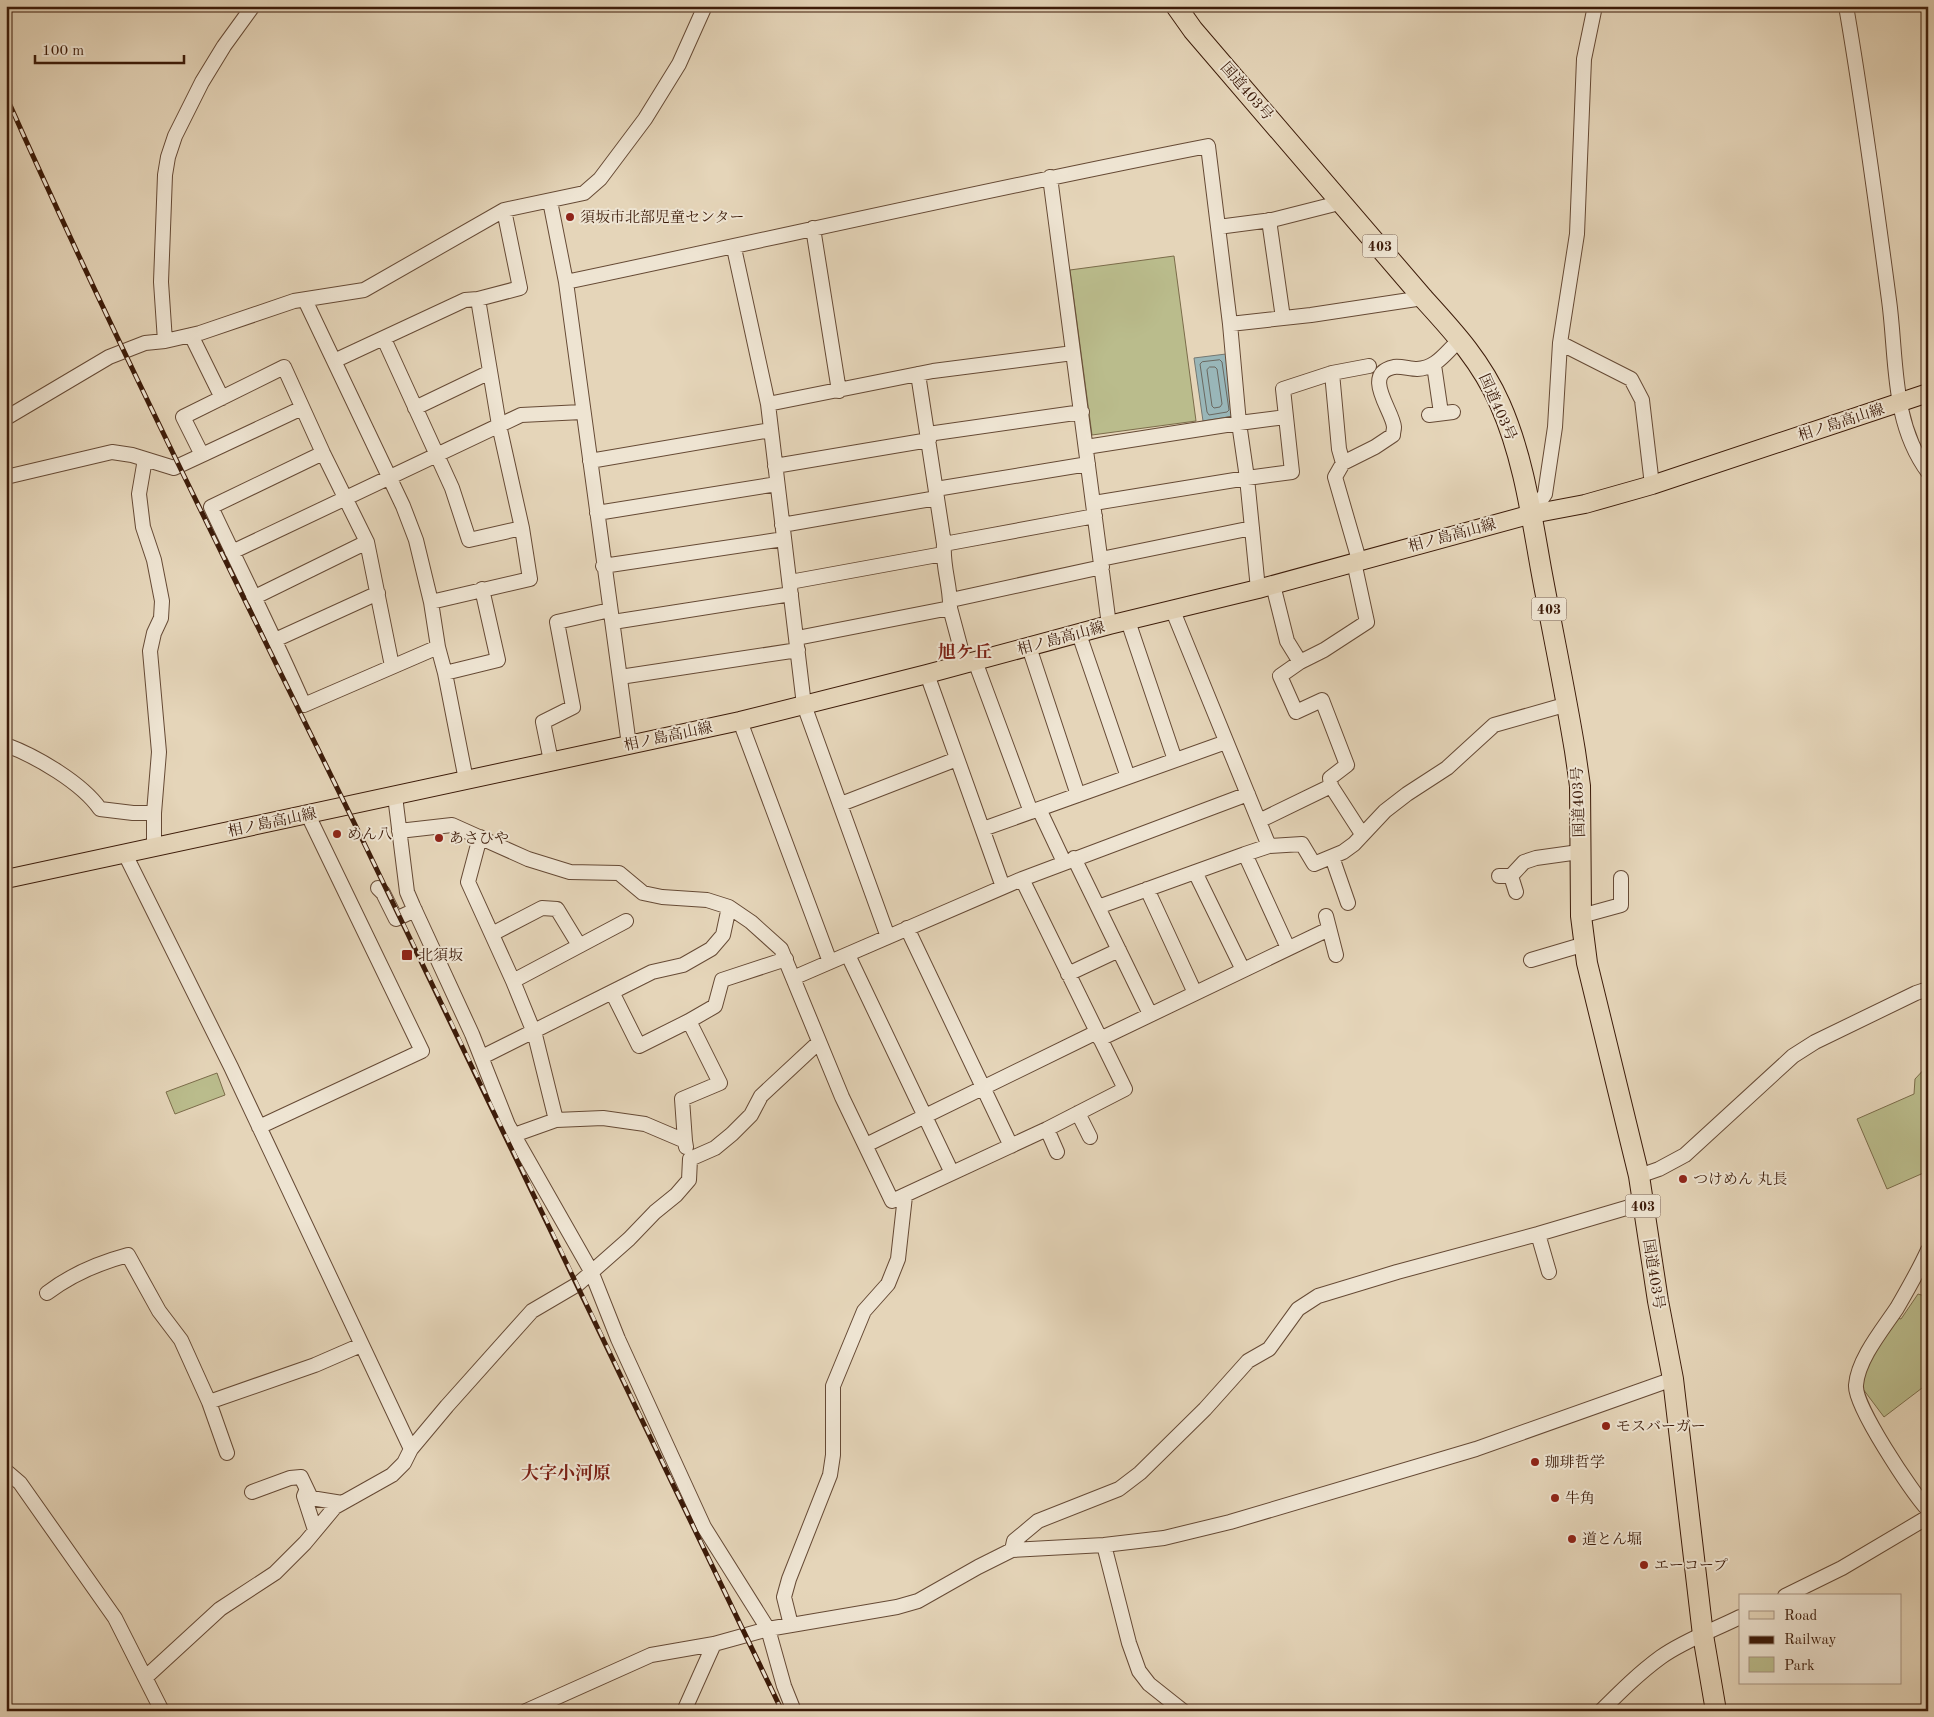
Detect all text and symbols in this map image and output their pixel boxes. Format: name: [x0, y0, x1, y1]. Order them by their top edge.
scale bar: [35, 32, 184, 64]
text: 100 m: [42, 44, 84, 59]
street label: 国道403号: [1217, 59, 1276, 124]
place label: 須坂市北部児童センター: [580, 209, 744, 226]
marker: 須坂市北部児童センター: [564, 211, 576, 223]
road number: 403: [1362, 235, 1398, 258]
street label: 国道403号: [1475, 371, 1520, 443]
street label: 相ノ島高山線: [1796, 400, 1887, 444]
street label: 相ノ島高山線: [1406, 516, 1498, 555]
road number: 403: [1532, 598, 1566, 620]
street label: 相ノ島高山線: [1015, 619, 1107, 658]
district label: 旭ケ丘: [938, 642, 992, 662]
street label: 相ノ島高山線: [622, 719, 714, 754]
street label: 国道403号: [1569, 766, 1588, 838]
street label: 相ノ島高山線: [226, 805, 318, 840]
place label: めん八: [347, 826, 392, 843]
marker: めん八: [331, 828, 343, 840]
place label: あさひや: [449, 831, 509, 847]
marker: あさひや: [433, 832, 445, 844]
place label: 北須坂: [418, 947, 463, 964]
marker: 北須坂: [400, 948, 414, 962]
place label: つけめん 丸長: [1693, 1171, 1787, 1188]
marker: つけめん 丸長: [1677, 1173, 1689, 1185]
road number: 403: [1626, 1194, 1660, 1218]
street label: 国道403号: [1640, 1238, 1667, 1311]
place label: モスバーガー: [1616, 1419, 1706, 1435]
marker: モスバーガー: [1600, 1420, 1612, 1432]
place label: 珈琲哲学: [1545, 1454, 1605, 1471]
marker: 珈琲哲学: [1529, 1456, 1541, 1468]
district label: 大字小河原: [521, 1463, 611, 1483]
place label: 牛角: [1565, 1490, 1595, 1507]
marker: 牛角: [1549, 1492, 1561, 1504]
place label: 道とん堀: [1582, 1531, 1642, 1548]
marker: 道とん堀: [1566, 1533, 1578, 1545]
place label: エーコープ: [1654, 1558, 1728, 1574]
marker: エーコープ: [1638, 1559, 1650, 1571]
legend: [1739, 1594, 1902, 1684]
text: Road: [1784, 1609, 1818, 1624]
text: Railway: [1784, 1633, 1837, 1648]
text: Park: [1784, 1659, 1815, 1674]

